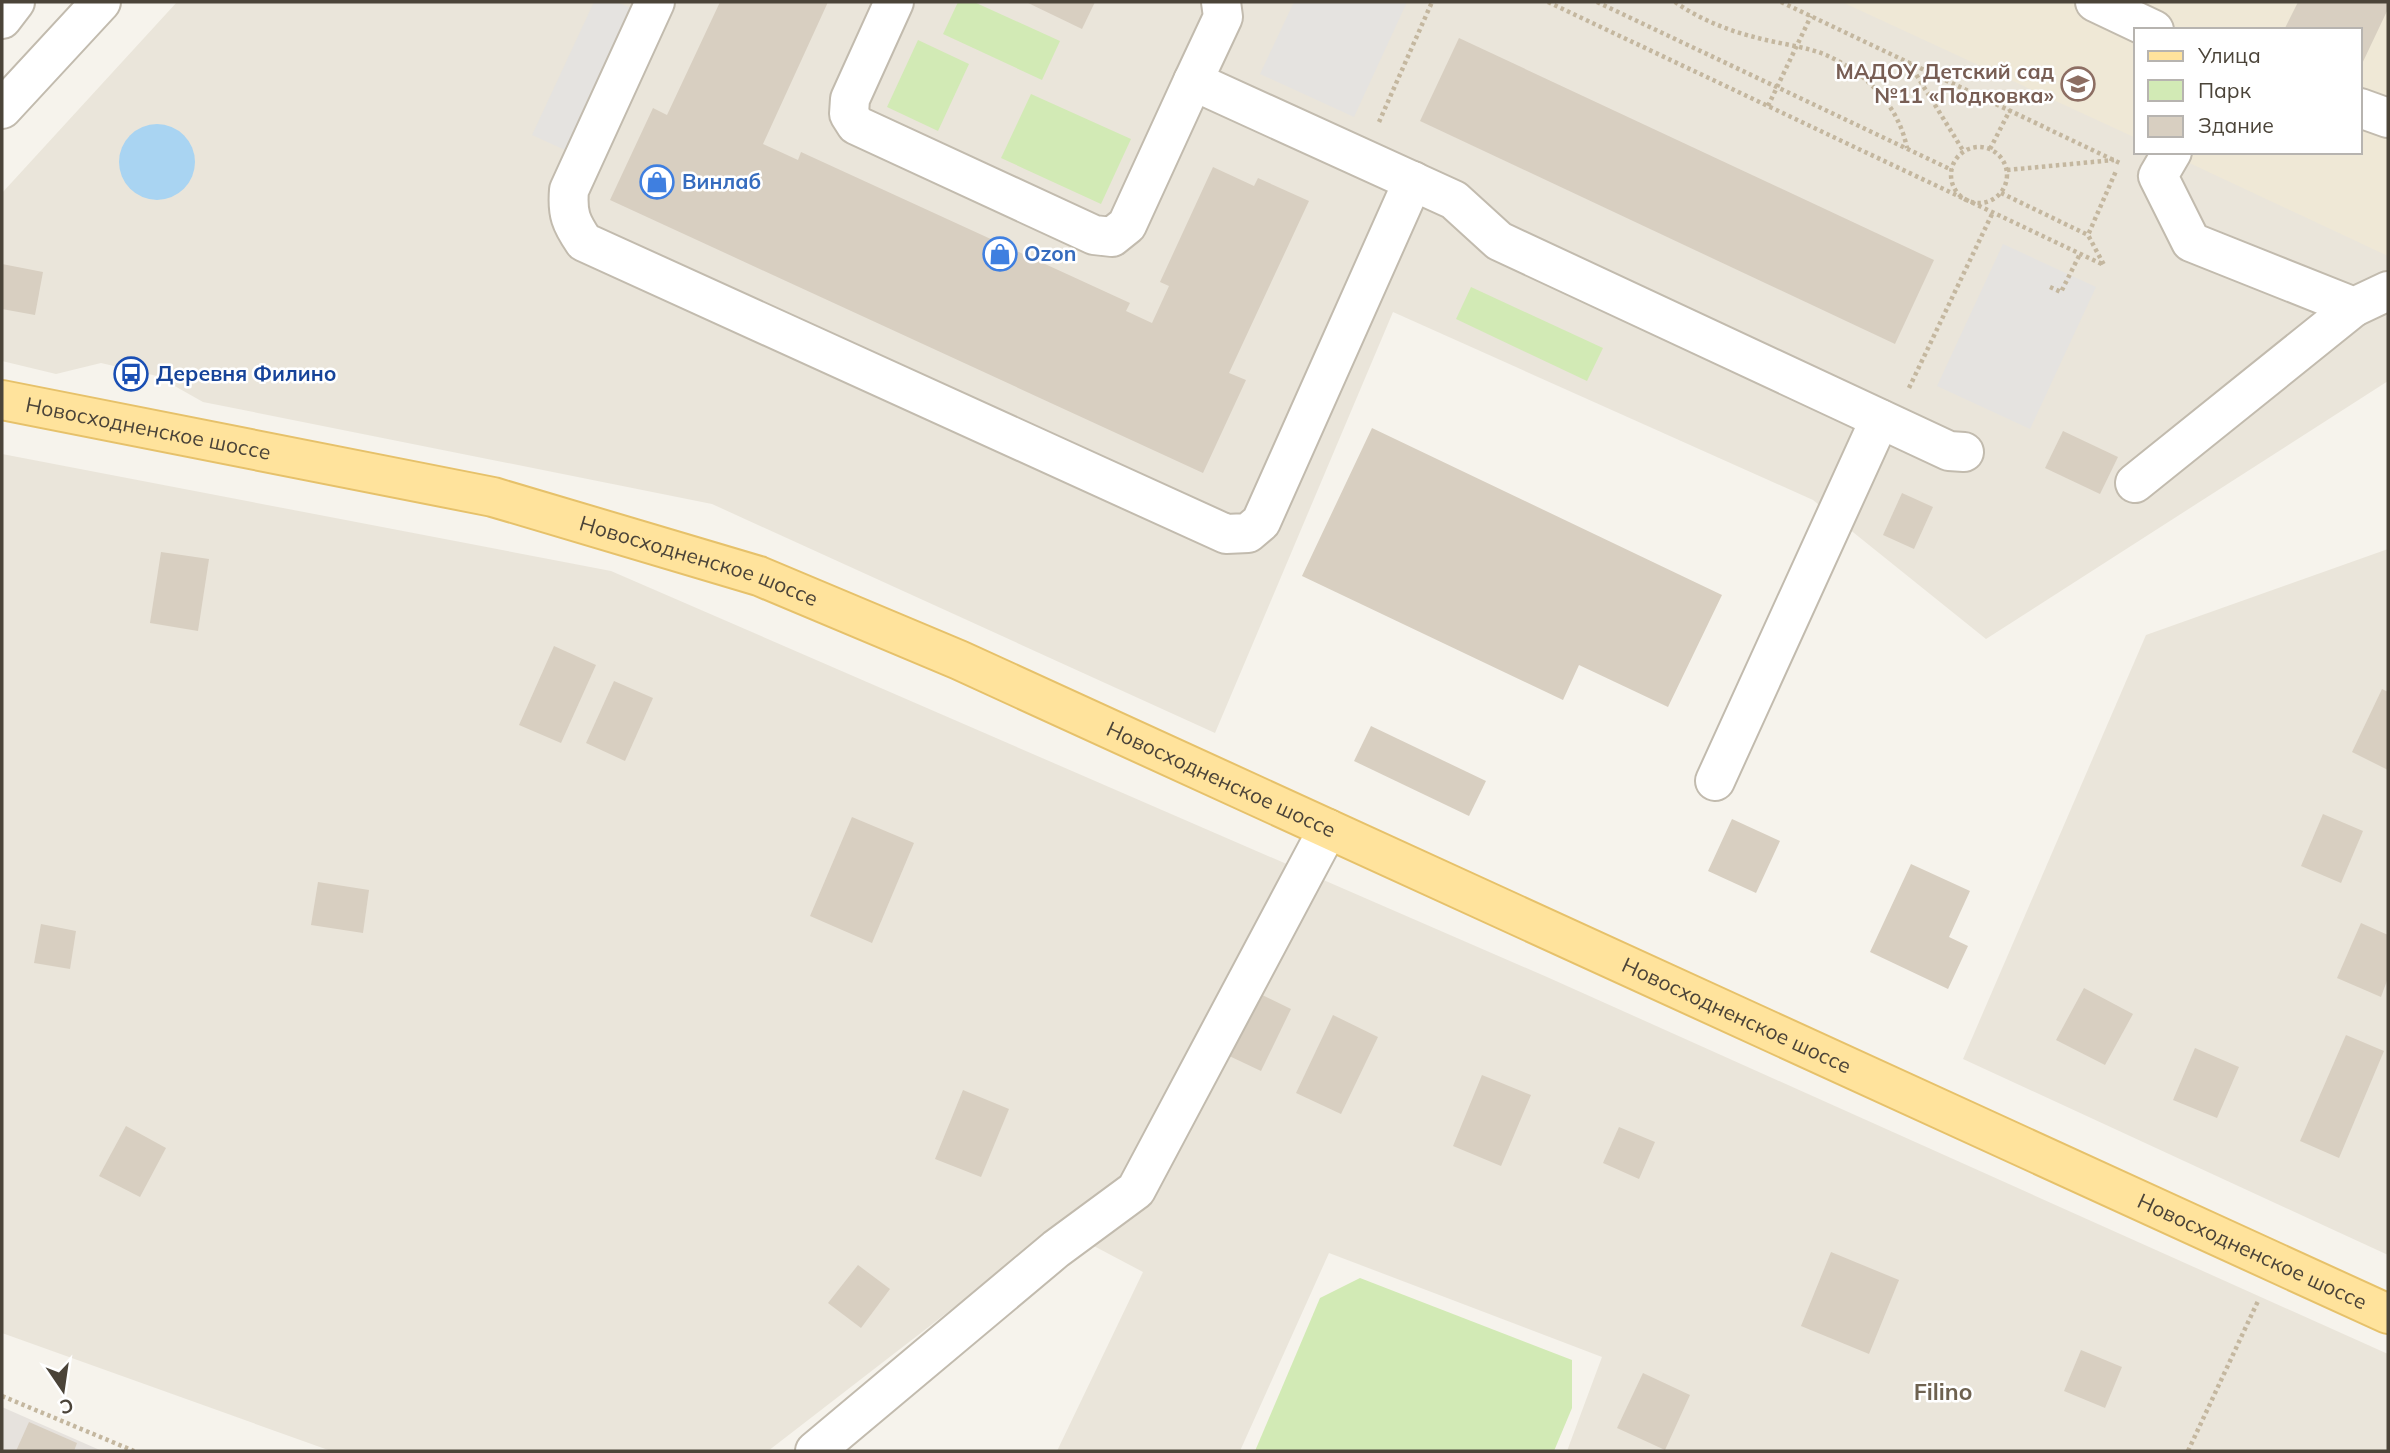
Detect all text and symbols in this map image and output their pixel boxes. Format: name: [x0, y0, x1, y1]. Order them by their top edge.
legend: [2134, 28, 2362, 154]
text: Улица: [2197, 42, 2261, 68]
place label: МАДОУ Детский сад №11 «Подковка»: [1836, 58, 2054, 108]
school or university icon: МАДОУ Детский сад №11 «Подковка»: [2059, 65, 2097, 103]
text: Парк: [2198, 77, 2252, 103]
text: Здание: [2198, 112, 2274, 138]
shop icon: Винлаб: [638, 163, 676, 201]
place label: Винлаб: [682, 168, 761, 194]
shop icon: Ozon: [981, 235, 1019, 273]
place label: Ozon: [1024, 240, 1076, 266]
bus stop icon: Деревня Филино: [112, 355, 150, 393]
place label: Деревня Филино: [156, 360, 336, 386]
street label: Новосходненское шоссе: [24, 391, 273, 465]
street label: Новосходненское шоссе: [577, 509, 822, 611]
street label: Новосходненское шоссе: [1103, 715, 1340, 843]
street label: Новосходненское шоссе: [1618, 951, 1856, 1079]
street label: Новосходненское шоссе: [2134, 1187, 2371, 1315]
north arrow: [28, 1355, 98, 1425]
district label: Filino: [1914, 1377, 1972, 1406]
text: С: [58, 1393, 76, 1420]

